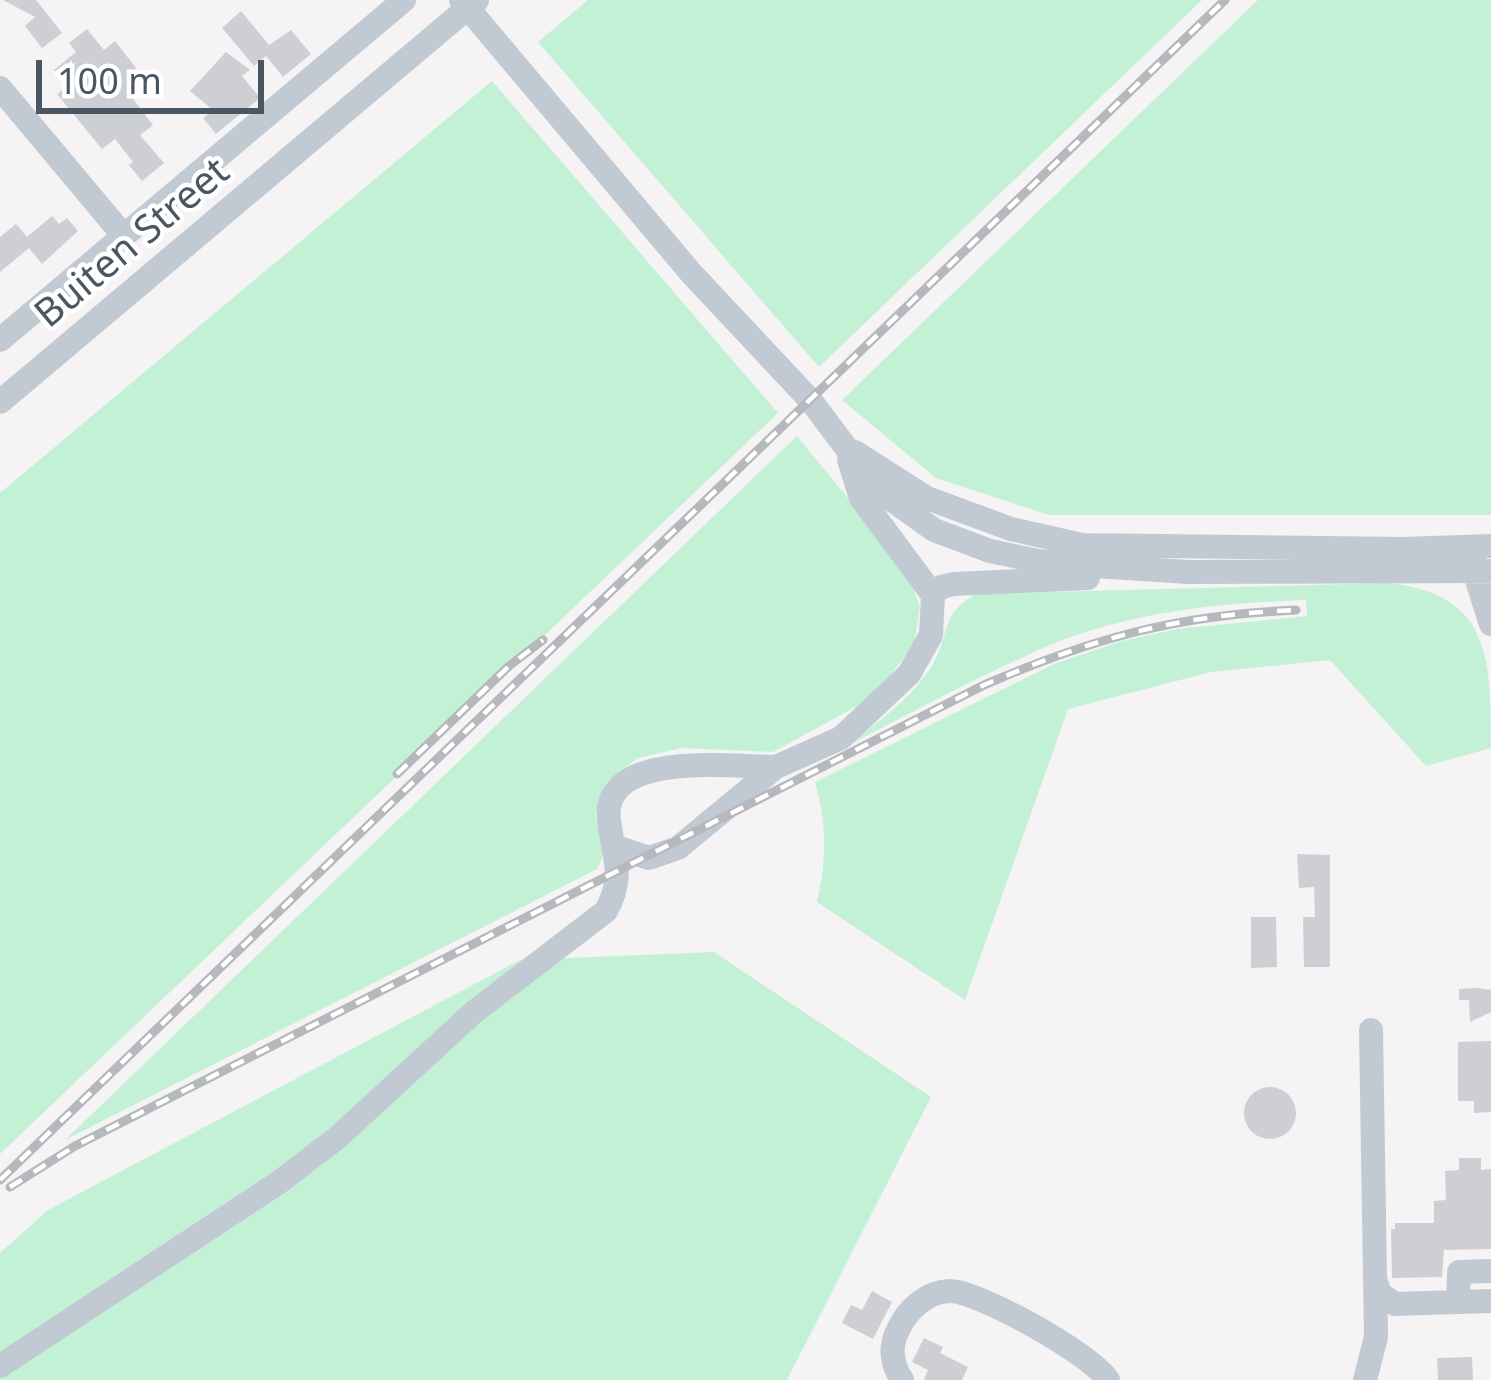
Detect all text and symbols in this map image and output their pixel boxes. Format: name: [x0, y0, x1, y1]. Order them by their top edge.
scale bar: [42, 36, 270, 110]
text: 100 m: [57, 56, 162, 105]
street label: Buiten Street: [27, 149, 239, 339]

